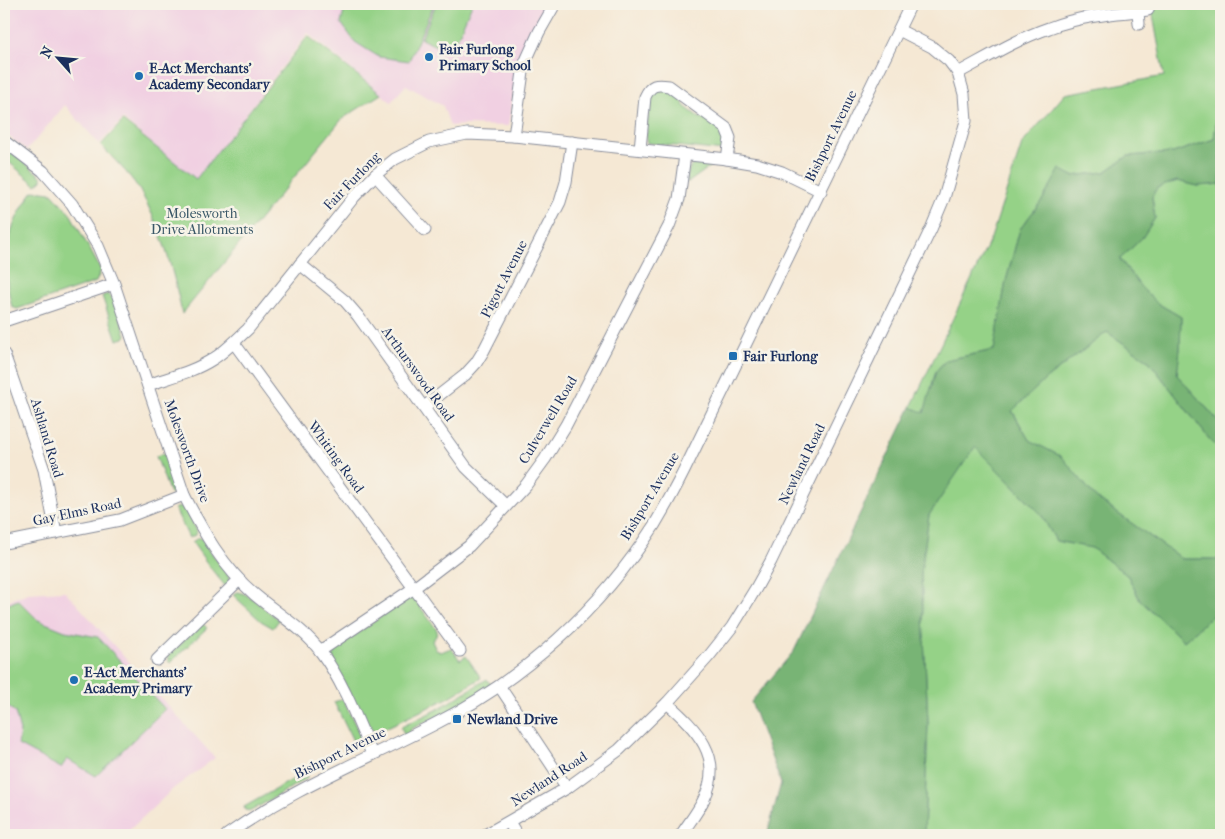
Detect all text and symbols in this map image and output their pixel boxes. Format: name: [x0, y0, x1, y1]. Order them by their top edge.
north arrow: [32, 32, 82, 82]
place label: Fair Furlong Primary School: [438, 41, 531, 74]
text: N: [37, 43, 57, 61]
marker: Fair Furlong Primary School: [423, 51, 435, 63]
place label: E-Act Merchants' Academy Secondary: [148, 60, 271, 93]
marker: E-Act Merchants' Academy Secondary: [133, 70, 145, 82]
street label: Bishport Avenue: [801, 87, 861, 185]
street label: Fair Furlong: [320, 148, 384, 214]
park label: Molesworth Drive Allotments: [151, 205, 253, 238]
street label: Pigott Avenue: [477, 237, 531, 321]
street label: Arthurswood Road: [377, 323, 458, 425]
place label: Fair Furlong: [742, 348, 818, 365]
marker: Fair Furlong: [727, 350, 739, 362]
street label: Culverwell Road: [515, 373, 581, 467]
street label: Ashland Road: [27, 395, 67, 480]
street label: Molesworth Drive: [160, 397, 214, 505]
street label: Whiting Road: [304, 417, 368, 497]
street label: Newland Road: [775, 421, 829, 507]
street label: Bishport Avenue: [617, 449, 683, 543]
street label: Gay Elms Road: [31, 494, 123, 530]
place label: E-Act Merchants' Academy Primary: [83, 664, 194, 697]
marker: E-Act Merchants' Academy Primary: [68, 674, 80, 686]
place label: Newland Drive: [467, 711, 558, 728]
marker: Newland Drive: [451, 713, 463, 725]
street label: Bishport Avenue: [291, 723, 389, 783]
street label: Newland Road: [508, 748, 591, 810]

